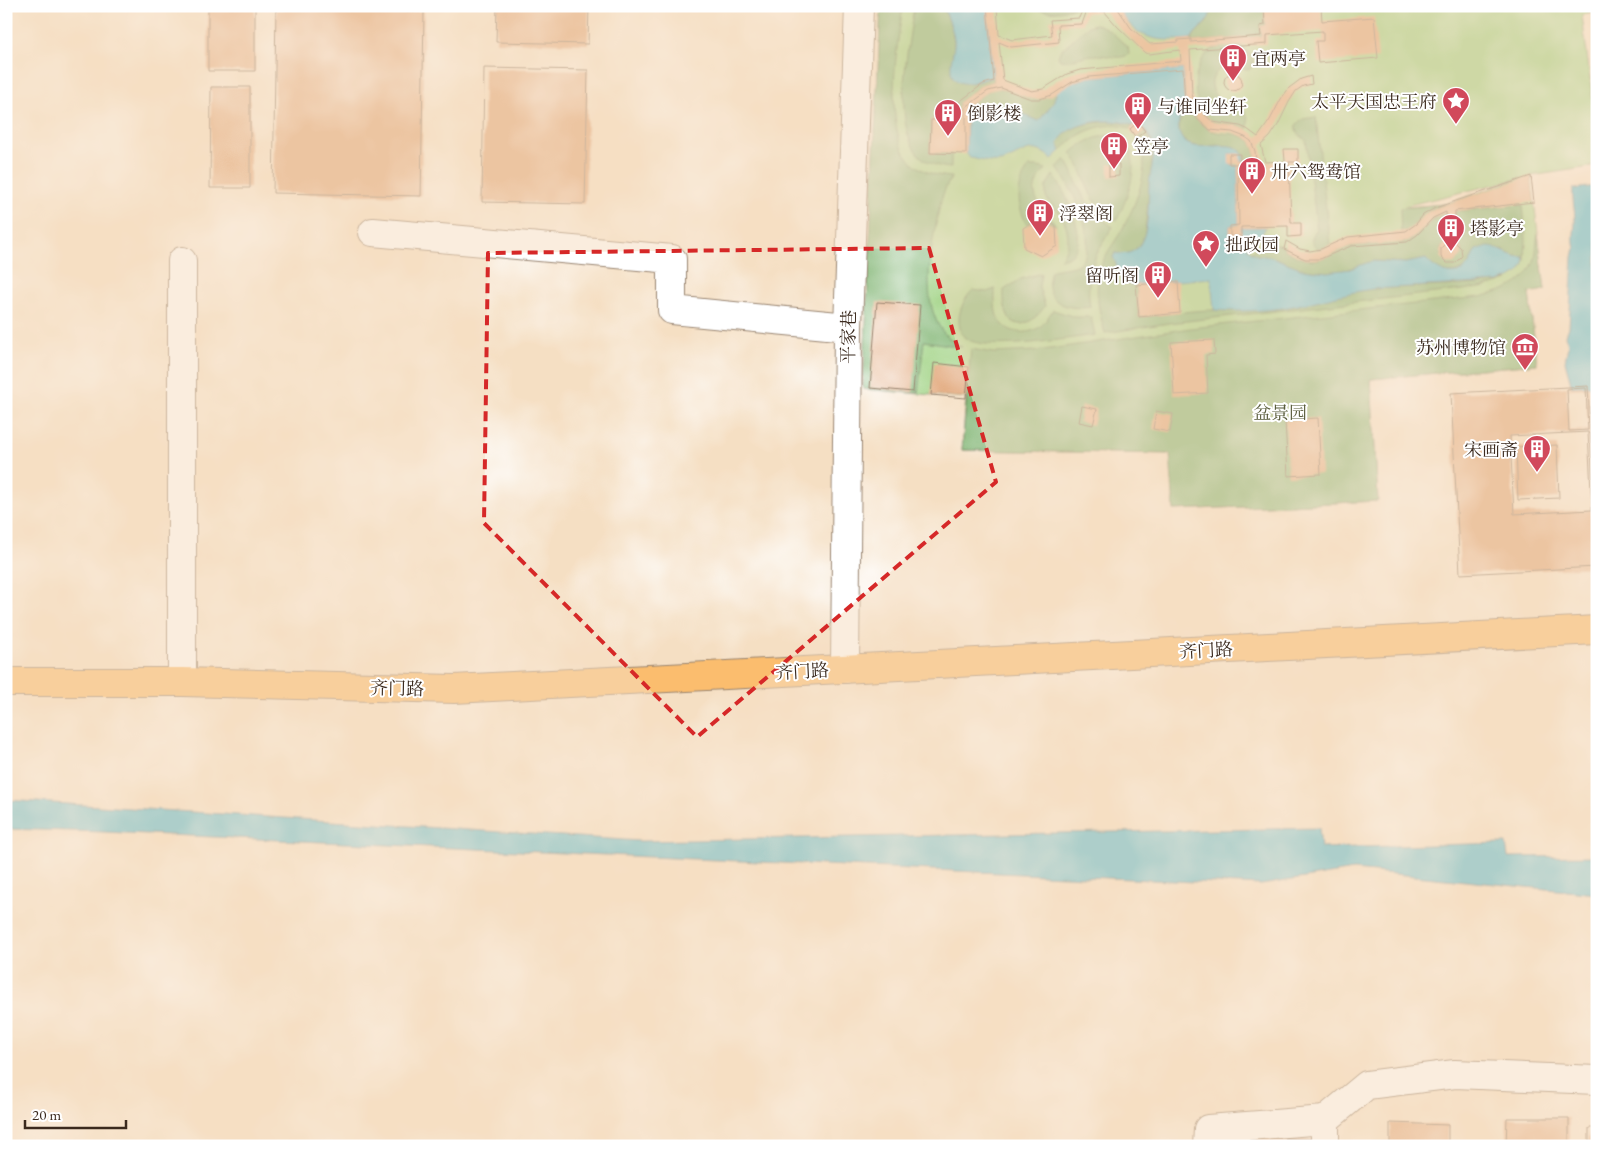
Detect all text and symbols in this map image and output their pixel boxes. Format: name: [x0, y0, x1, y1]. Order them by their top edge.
building icon: 宜两亭: [1218, 43, 1248, 82]
place label: 宜两亭: [1252, 47, 1306, 70]
place icon: 太平天国忠王府: [1441, 86, 1471, 125]
place label: 太平天国忠王府: [1311, 90, 1437, 113]
building icon: 与谁同坐轩: [1123, 91, 1153, 130]
place label: 与谁同坐轩: [1157, 95, 1247, 118]
building icon: 倒影楼: [933, 98, 963, 137]
place label: 倒影楼: [967, 102, 1021, 125]
building icon: 笠亭: [1099, 131, 1129, 170]
place label: 笠亭: [1133, 135, 1169, 158]
building icon: 卅六鸳鸯馆: [1237, 156, 1267, 195]
place label: 卅六鸳鸯馆: [1271, 160, 1361, 183]
building icon: 浮翠阁: [1025, 198, 1055, 237]
place label: 浮翠阁: [1059, 202, 1113, 225]
building icon: 塔影亭: [1436, 213, 1466, 252]
place label: 塔影亭: [1470, 217, 1524, 240]
place icon: 拙政园: [1191, 229, 1221, 268]
place label: 拙政园: [1225, 233, 1279, 256]
building icon: 留听阁: [1143, 260, 1173, 299]
place label: 留听阁: [1085, 264, 1139, 287]
street label: 平家巷: [836, 310, 860, 364]
museum icon: 苏州博物馆: [1510, 332, 1540, 371]
place label: 苏州博物馆: [1416, 336, 1506, 359]
park label: 盆景园: [1253, 401, 1307, 424]
building icon: 宋画斋: [1522, 434, 1552, 473]
place label: 宋画斋: [1464, 438, 1518, 461]
street label: 齐门路: [1178, 637, 1234, 663]
street label: 齐门路: [774, 658, 830, 684]
street label: 齐门路: [370, 676, 424, 700]
scale bar: [25, 1097, 126, 1129]
text: 20 m: [32, 1105, 61, 1124]

